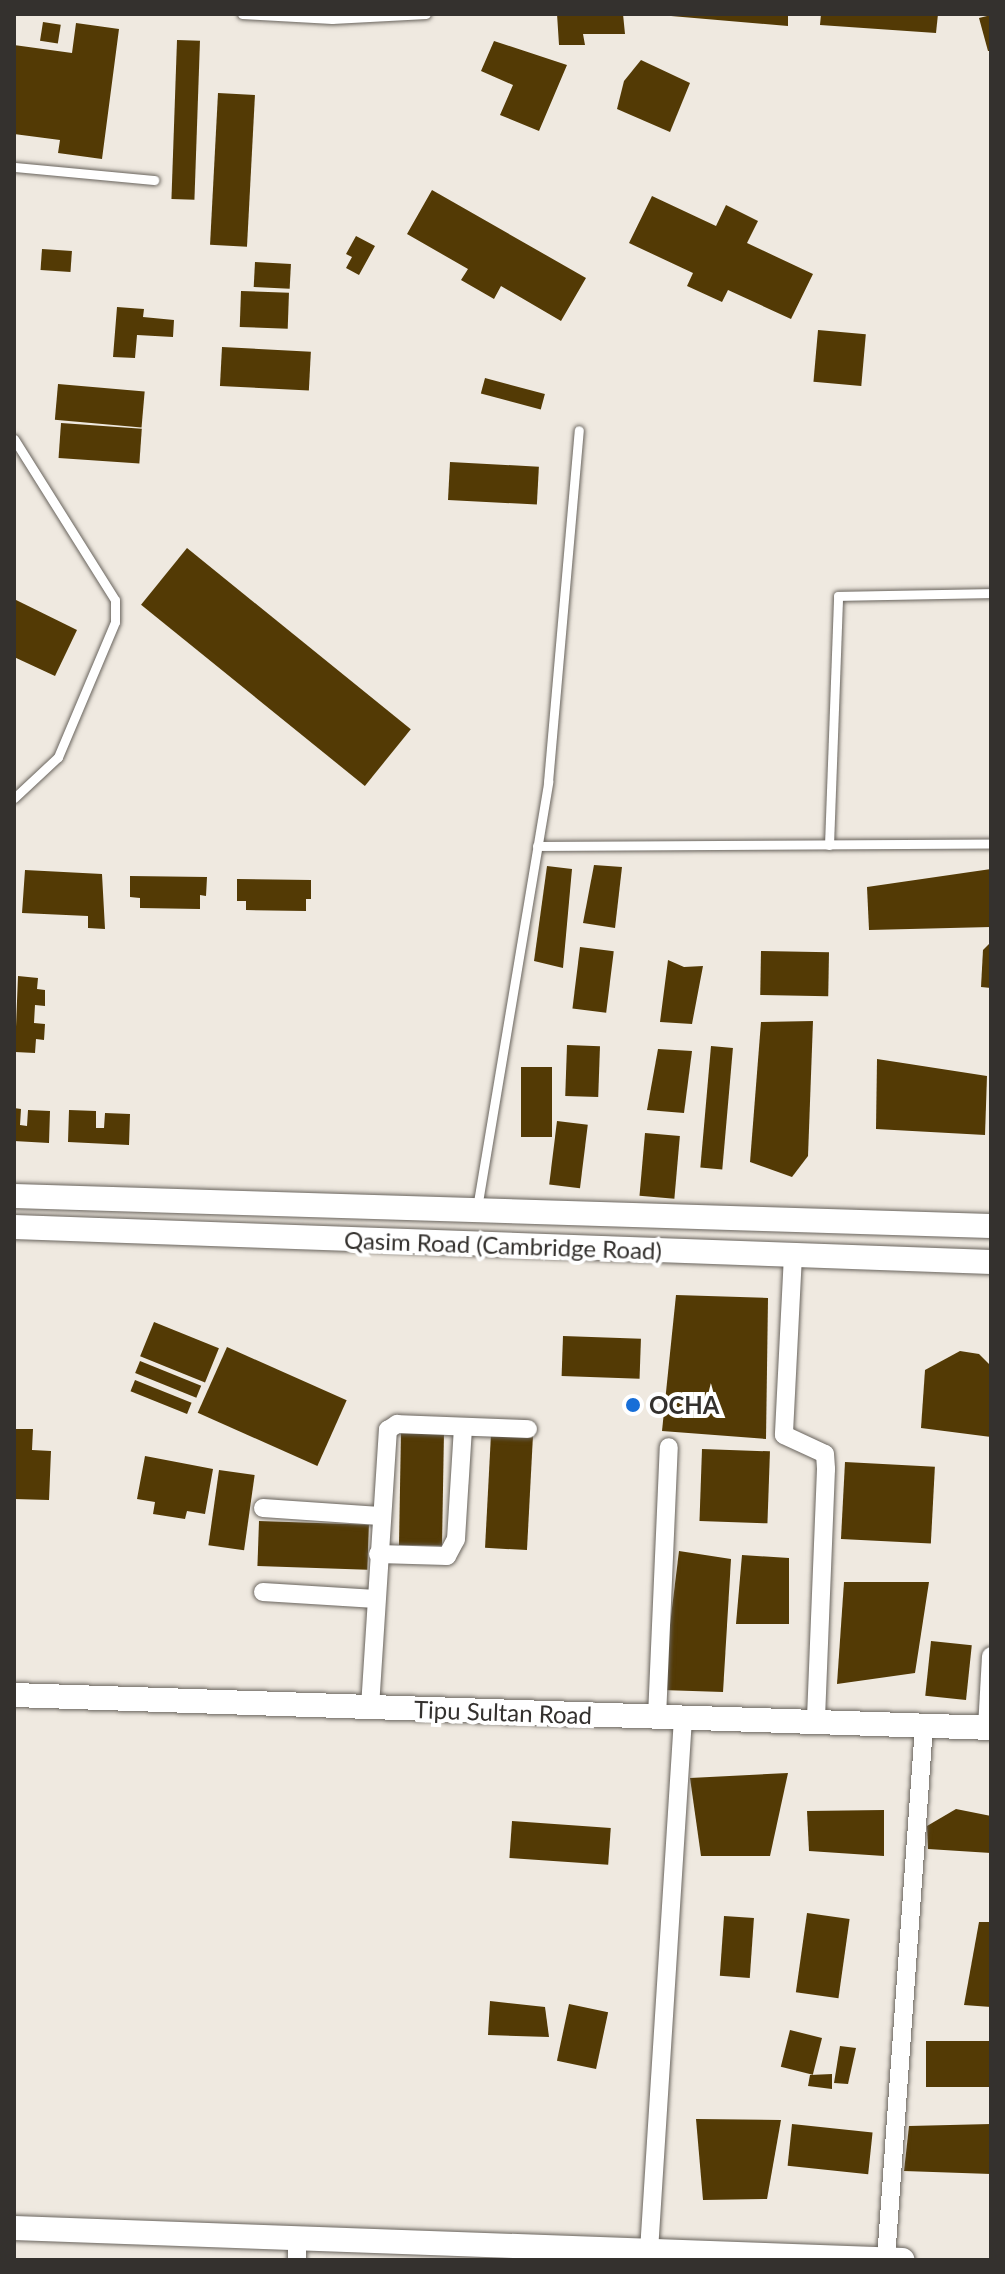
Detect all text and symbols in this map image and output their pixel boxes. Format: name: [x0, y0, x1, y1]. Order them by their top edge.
street label: Qasim Road (Cambridge Road): [344, 1225, 662, 1265]
place label: OCHA: [649, 1391, 719, 1419]
marker: OCHA: [624, 1396, 642, 1414]
street label: Tipu Sultan Road: [414, 1695, 592, 1729]

